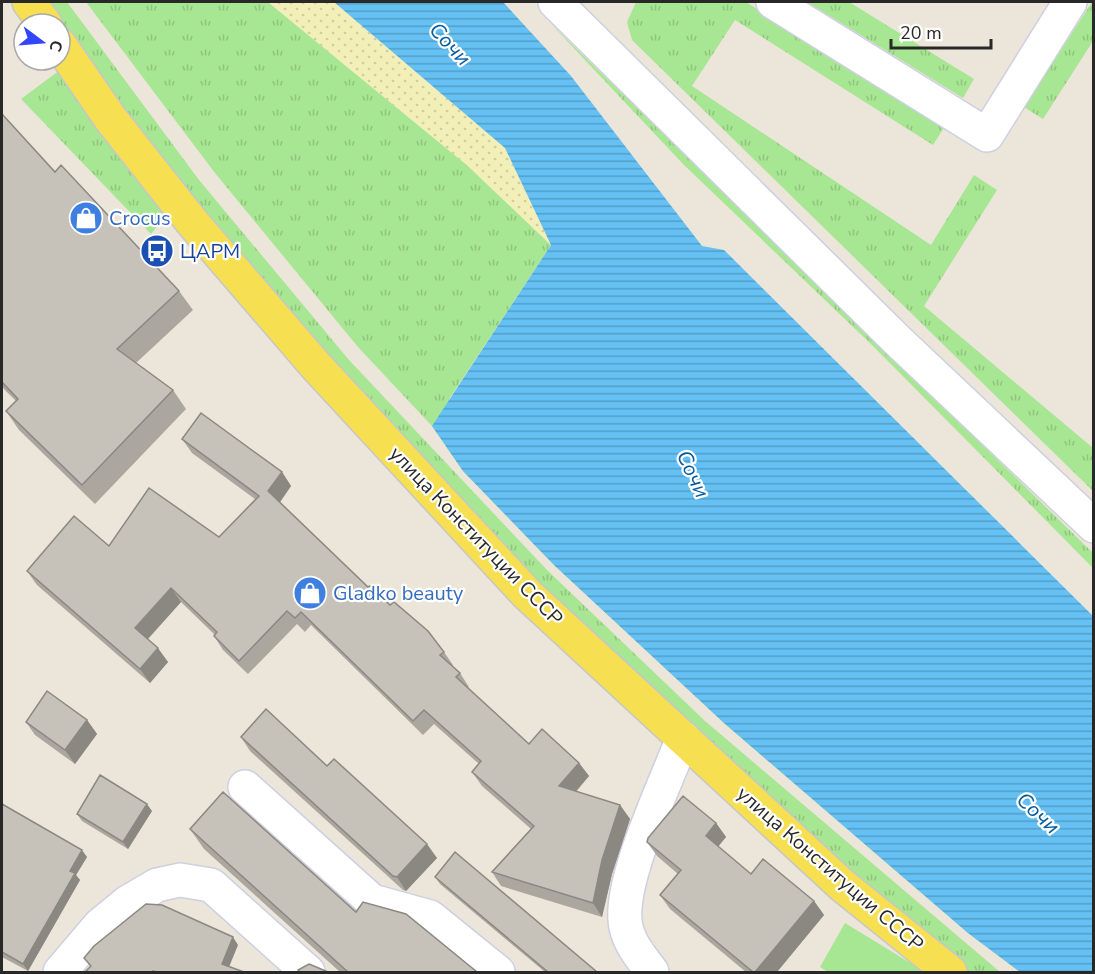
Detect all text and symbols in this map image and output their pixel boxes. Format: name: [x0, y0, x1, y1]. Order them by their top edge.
north arrow: [12, 12, 72, 72]
scale bar: [891, 12, 992, 50]
water label: Сочи: [423, 16, 477, 72]
text: 20 m: [900, 21, 942, 45]
text: С: [43, 38, 68, 54]
shop icon: Crocus: [68, 200, 104, 236]
place label: Crocus: [109, 205, 171, 232]
bus stop icon: ЦАРМ: [139, 233, 175, 269]
place label: ЦАРМ: [180, 238, 240, 265]
street label: улица Конституции СССР: [383, 441, 569, 632]
water label: Сочи: [670, 446, 716, 502]
shop icon: Gladko beauty: [292, 575, 328, 611]
place label: Gladko beauty: [333, 580, 464, 607]
street label: улица Конституции СССР: [731, 780, 929, 958]
water label: Сочи: [1010, 786, 1066, 840]

